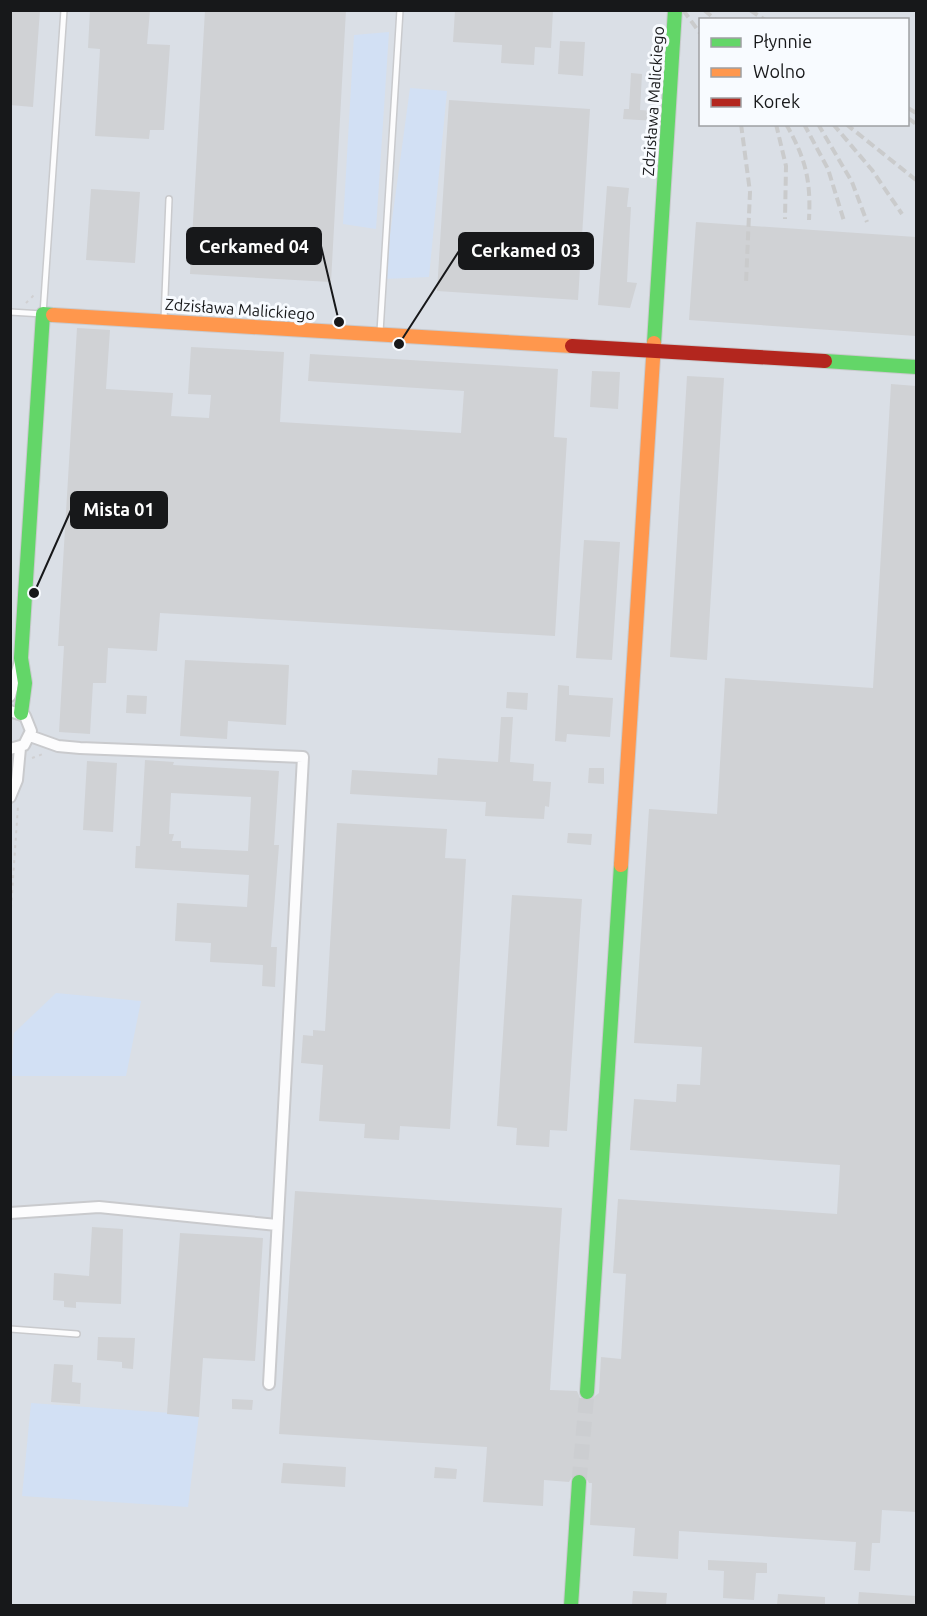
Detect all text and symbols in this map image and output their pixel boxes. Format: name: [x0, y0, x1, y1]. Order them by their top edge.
legend: [699, 18, 909, 126]
street label: Zdzisława Malickiego: [639, 25, 667, 177]
text: Płynnie: [753, 31, 812, 51]
text: Wolno: [753, 61, 805, 81]
text: Korek: [753, 91, 800, 111]
callout: Cerkamed 04: [187, 228, 321, 264]
callout: Cerkamed 03: [459, 233, 593, 269]
text: Cerkamed 04: [199, 236, 309, 256]
text: Cerkamed 03: [471, 240, 581, 260]
street label: Zdzisława Malickiego: [164, 295, 316, 323]
callout: Mista 01: [71, 492, 167, 528]
text: Mista 01: [83, 499, 155, 519]

